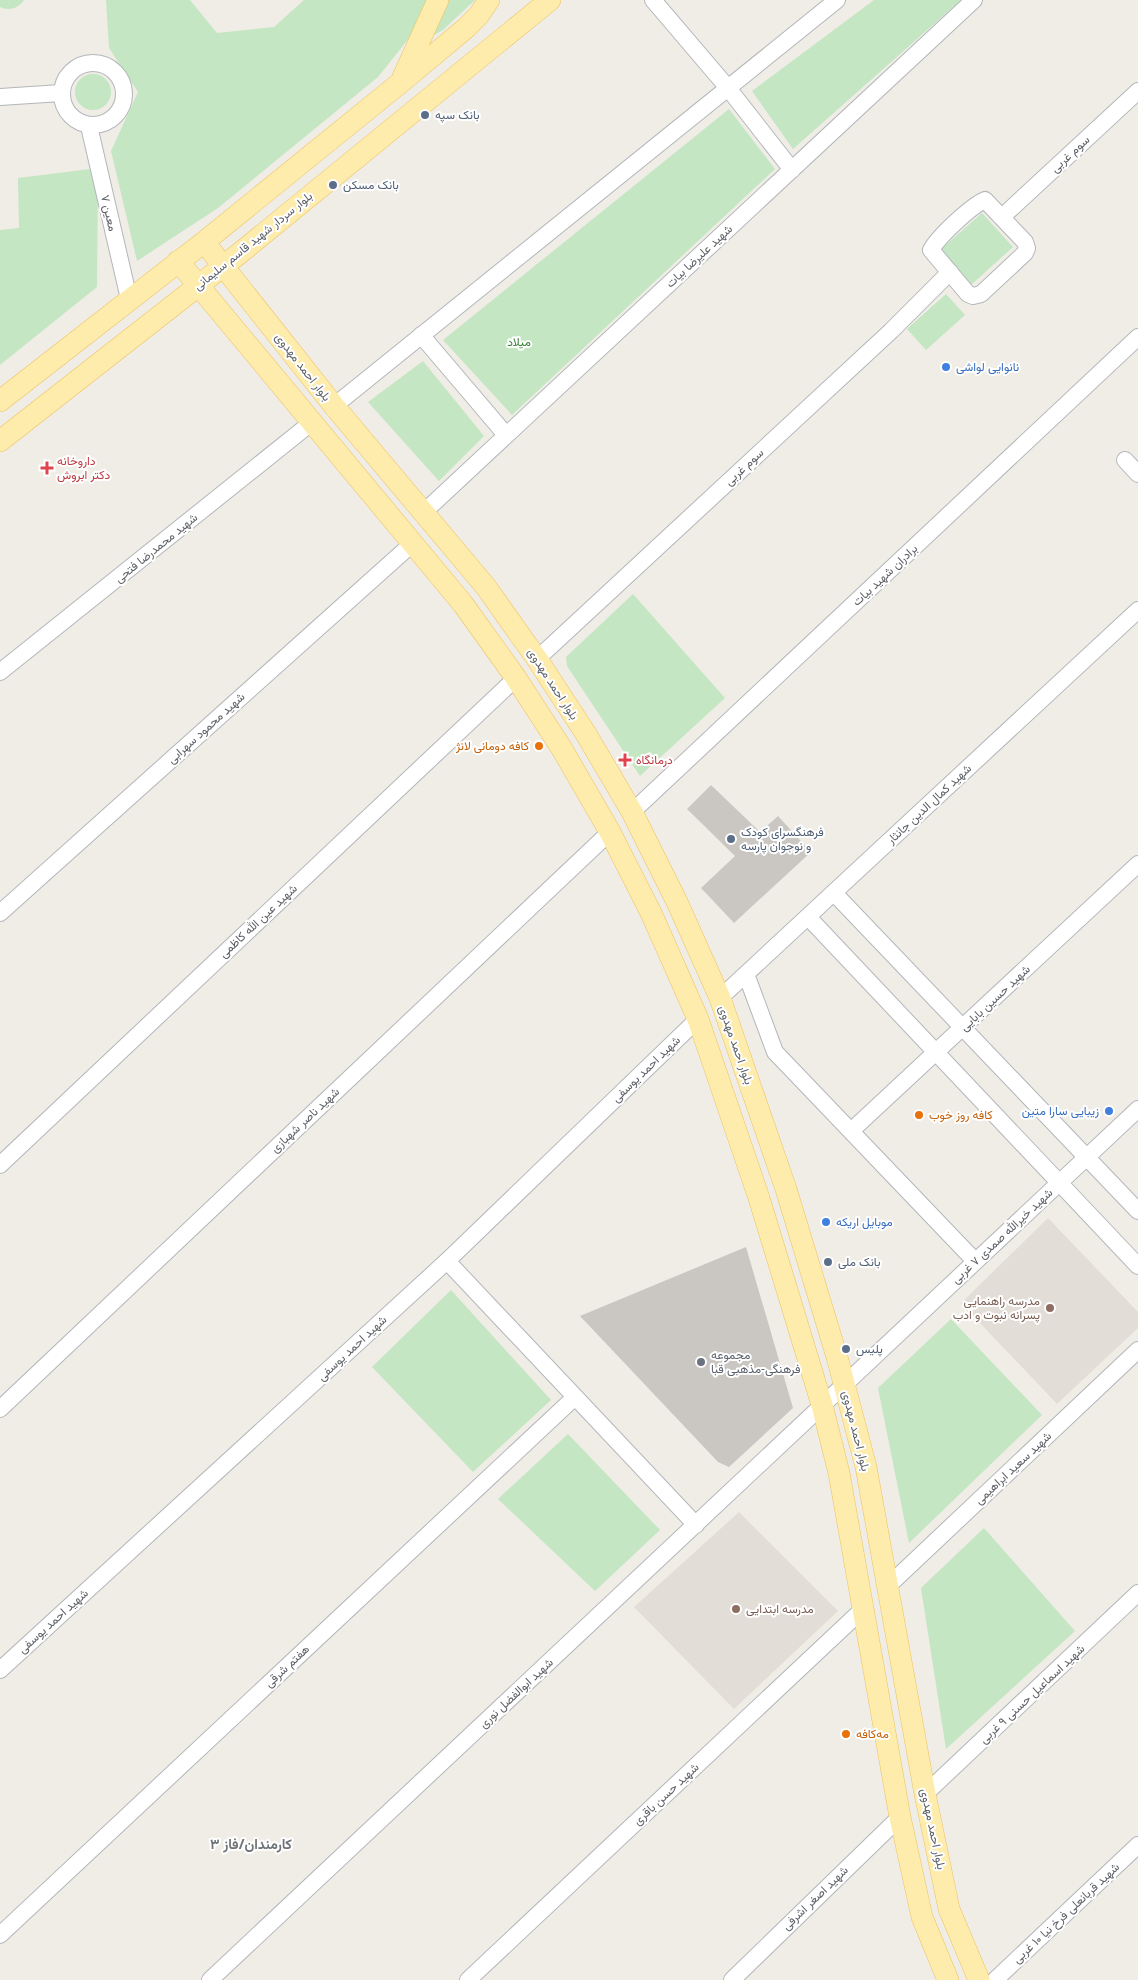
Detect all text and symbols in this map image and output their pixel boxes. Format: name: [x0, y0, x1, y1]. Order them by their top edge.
place label: بانک سپه: [435, 106, 480, 123]
marker: بانک سپه: [419, 109, 431, 121]
street label: سوم غربی: [1046, 131, 1093, 176]
place label: بانک مسکن: [343, 176, 399, 193]
marker: بانک مسکن: [327, 179, 339, 191]
street label: بلوار سردار شهید قاسم سلیمانی: [190, 187, 316, 294]
street label: معین ۷: [97, 193, 122, 233]
street label: شهید علیرضا بیات: [662, 220, 736, 291]
street label: بلوار احمد مهدوی: [271, 329, 335, 404]
park label: میلاد: [507, 333, 531, 350]
place label: نانوایی لواشی: [956, 358, 1019, 375]
marker: نانوایی لواشی: [940, 361, 952, 373]
street label: سوم غربی: [720, 444, 767, 489]
place label: داروخانه دکتر ابروش: [57, 452, 111, 483]
marker: داروخانه دکتر ابروش: [41, 462, 53, 474]
street label: شهید محمدرضا فتحی: [111, 509, 201, 586]
street label: برادران شهید بیات: [848, 540, 921, 610]
street label: بلوار احمد مهدوی: [524, 645, 583, 723]
street label: شهید محمود سهرابی: [163, 688, 248, 767]
place label: کافه دومانی لانژ: [455, 737, 529, 754]
marker: کافه دومانی لانژ: [533, 740, 545, 752]
place label: درمانگاه: [636, 751, 673, 768]
marker: درمانگاه: [618, 753, 632, 767]
street label: شهید کمال الدین جانثار: [882, 760, 975, 848]
place label: فرهنگسرای کودک و نوجوان پارسه: [741, 823, 824, 854]
marker: فرهنگسرای کودک و نوجوان پارسه: [725, 833, 737, 845]
street label: شهید عین الله کاظمی: [215, 880, 301, 961]
street label: شهید حسین بابایی: [956, 961, 1034, 1035]
street label: بلوار احمد مهدوی: [715, 1003, 758, 1087]
street label: شهید احمد یوسفی: [608, 1031, 684, 1106]
street label: شهید ناصر شهبازی: [266, 1083, 343, 1156]
place label: زیبایی سارا متین: [1022, 1102, 1099, 1119]
marker: زیبایی سارا متین: [1103, 1105, 1115, 1117]
place label: کافه روز خوب: [929, 1106, 993, 1123]
marker: کافه روز خوب: [913, 1109, 925, 1121]
street label: شهید خیرالله صمدی ۷ غربی: [947, 1184, 1056, 1287]
place label: موبایل اریکه: [836, 1213, 893, 1230]
marker: موبایل اریکه: [820, 1216, 832, 1228]
place label: بانک ملی: [838, 1253, 881, 1270]
marker: بانک ملی: [822, 1256, 834, 1268]
place label: مدرسه راهنمایی پسرانه نبوت و ادب: [953, 1292, 1040, 1323]
marker: مدرسه راهنمایی پسرانه نبوت و ادب: [1044, 1302, 1056, 1314]
street label: شهید احمد یوسفی: [313, 1311, 390, 1384]
place label: پلیس: [856, 1340, 883, 1357]
marker: پلیس: [840, 1343, 852, 1355]
place label: مجموعه فرهنگی-مذهبی قبا: [711, 1346, 800, 1377]
marker: مجموعه فرهنگی-مذهبی قبا: [695, 1356, 707, 1368]
street label: بلوار احمد مهدوی: [838, 1389, 875, 1473]
street label: شهید سعید ابراهیمی: [970, 1427, 1055, 1508]
street label: شهید احمد یوسفی: [14, 1584, 92, 1657]
place label: مدرسه ابتدایی: [746, 1600, 814, 1617]
marker: مدرسه ابتدایی: [730, 1603, 742, 1615]
street label: هفتم شرقی: [260, 1640, 313, 1691]
street label: شهید اسماعیل حسنی ۹ غربی: [975, 1640, 1088, 1747]
street label: شهید ابوالفضل نوری: [475, 1654, 557, 1732]
place label: مه‌کافه: [856, 1725, 889, 1742]
marker: مه‌کافه: [840, 1728, 852, 1740]
street label: شهید حسن باقری: [629, 1759, 702, 1829]
street label: بلوار احمد مهدوی: [917, 1787, 950, 1871]
district label: کارمندان/فاز ۳: [210, 1834, 292, 1853]
street label: شهید قربانعلی فرخ نیا ۱۰ غربی: [1008, 1858, 1124, 1968]
street label: شهید اصغر اشرفی: [778, 1862, 852, 1934]

